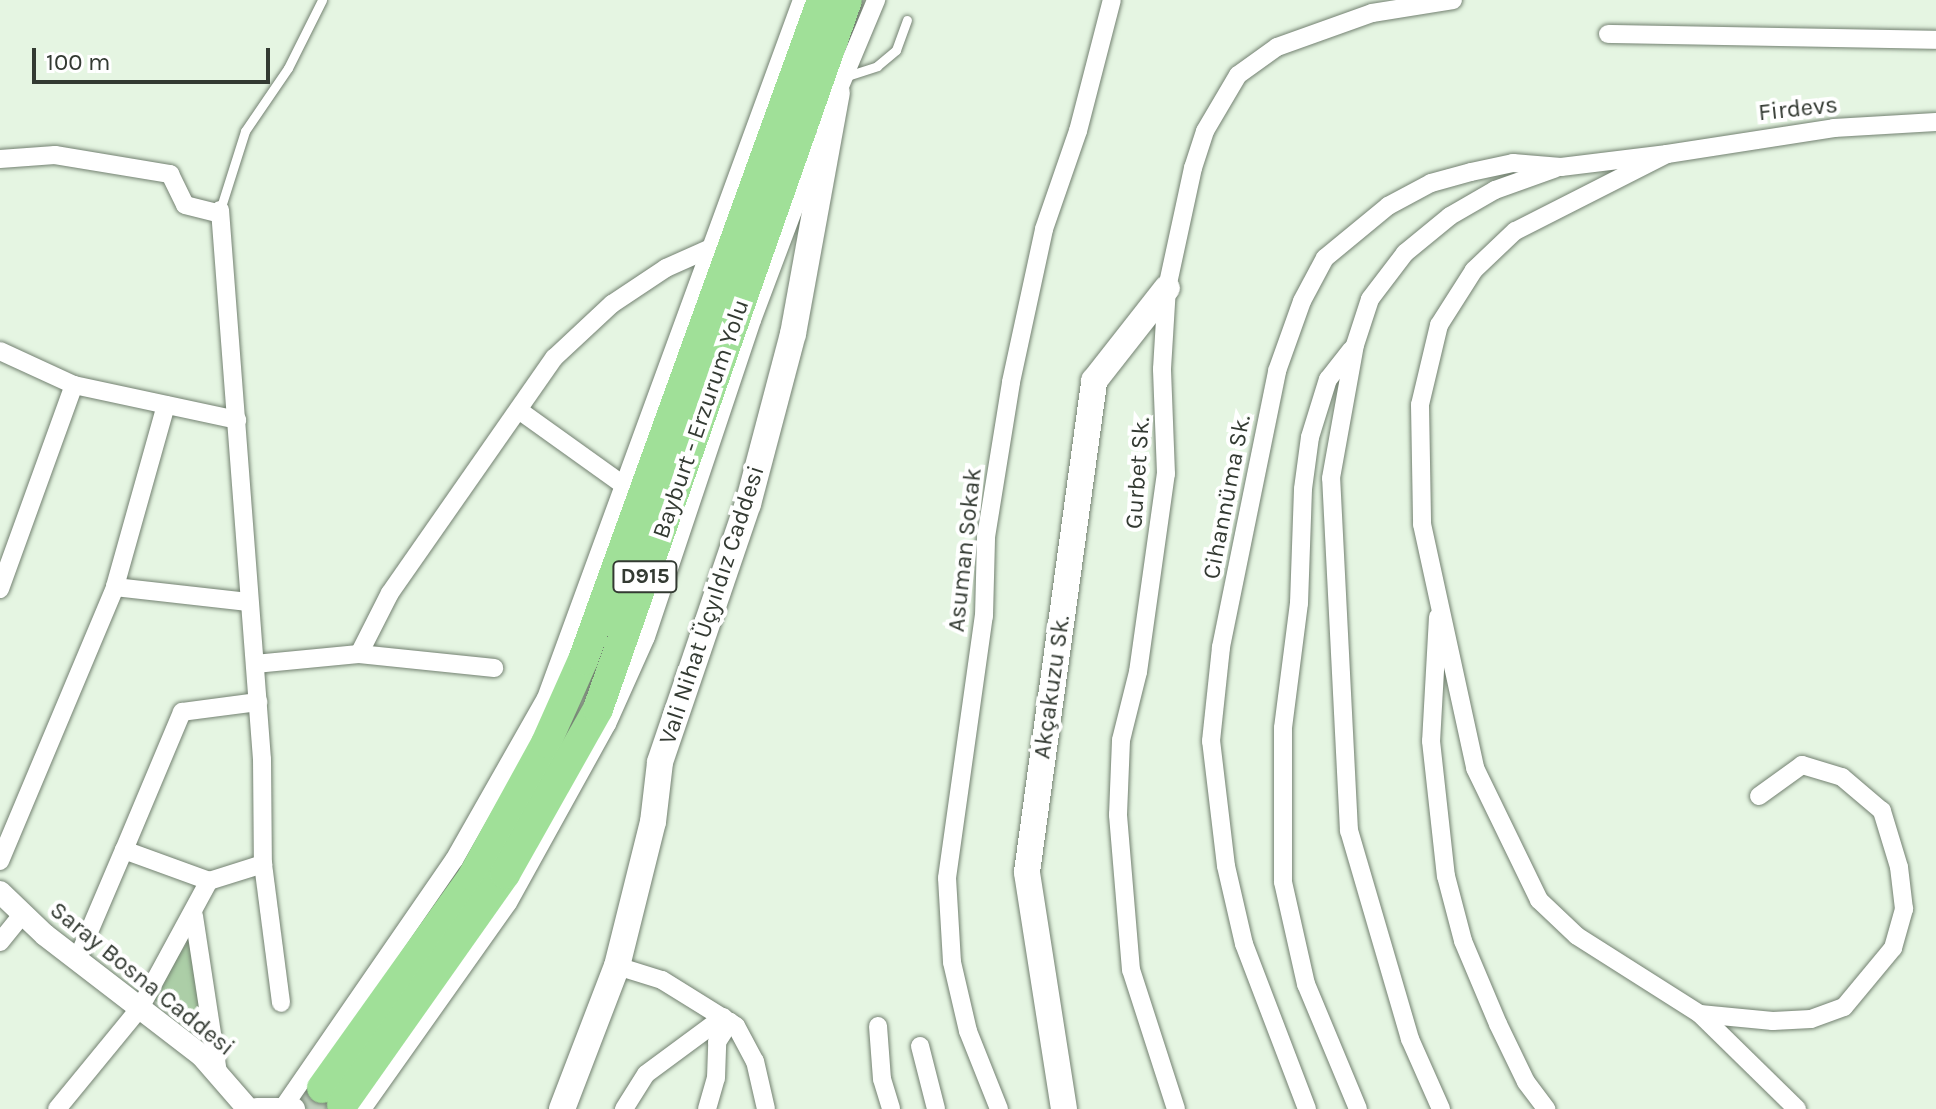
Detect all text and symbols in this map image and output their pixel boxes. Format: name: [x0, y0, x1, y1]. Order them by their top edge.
scale bar: [36, 32, 274, 82]
text: 100 m: [46, 48, 111, 76]
street label: Firdevs: [1757, 91, 1839, 127]
street label: Bayburt - Erzurum Yolu: [647, 296, 755, 542]
street label: Cihannüma Sk.: [1197, 412, 1257, 582]
street label: Gurbet Sk.: [1120, 416, 1156, 530]
street label: Vali Nihat Üçyıldız Caddesi: [653, 462, 771, 748]
street label: Asuman Sokak: [942, 467, 988, 633]
road number: D915: [611, 559, 679, 595]
street label: Akçakuzu Sk.: [1028, 613, 1076, 761]
street label: Saray Bosna Caddesi: [44, 896, 240, 1062]

